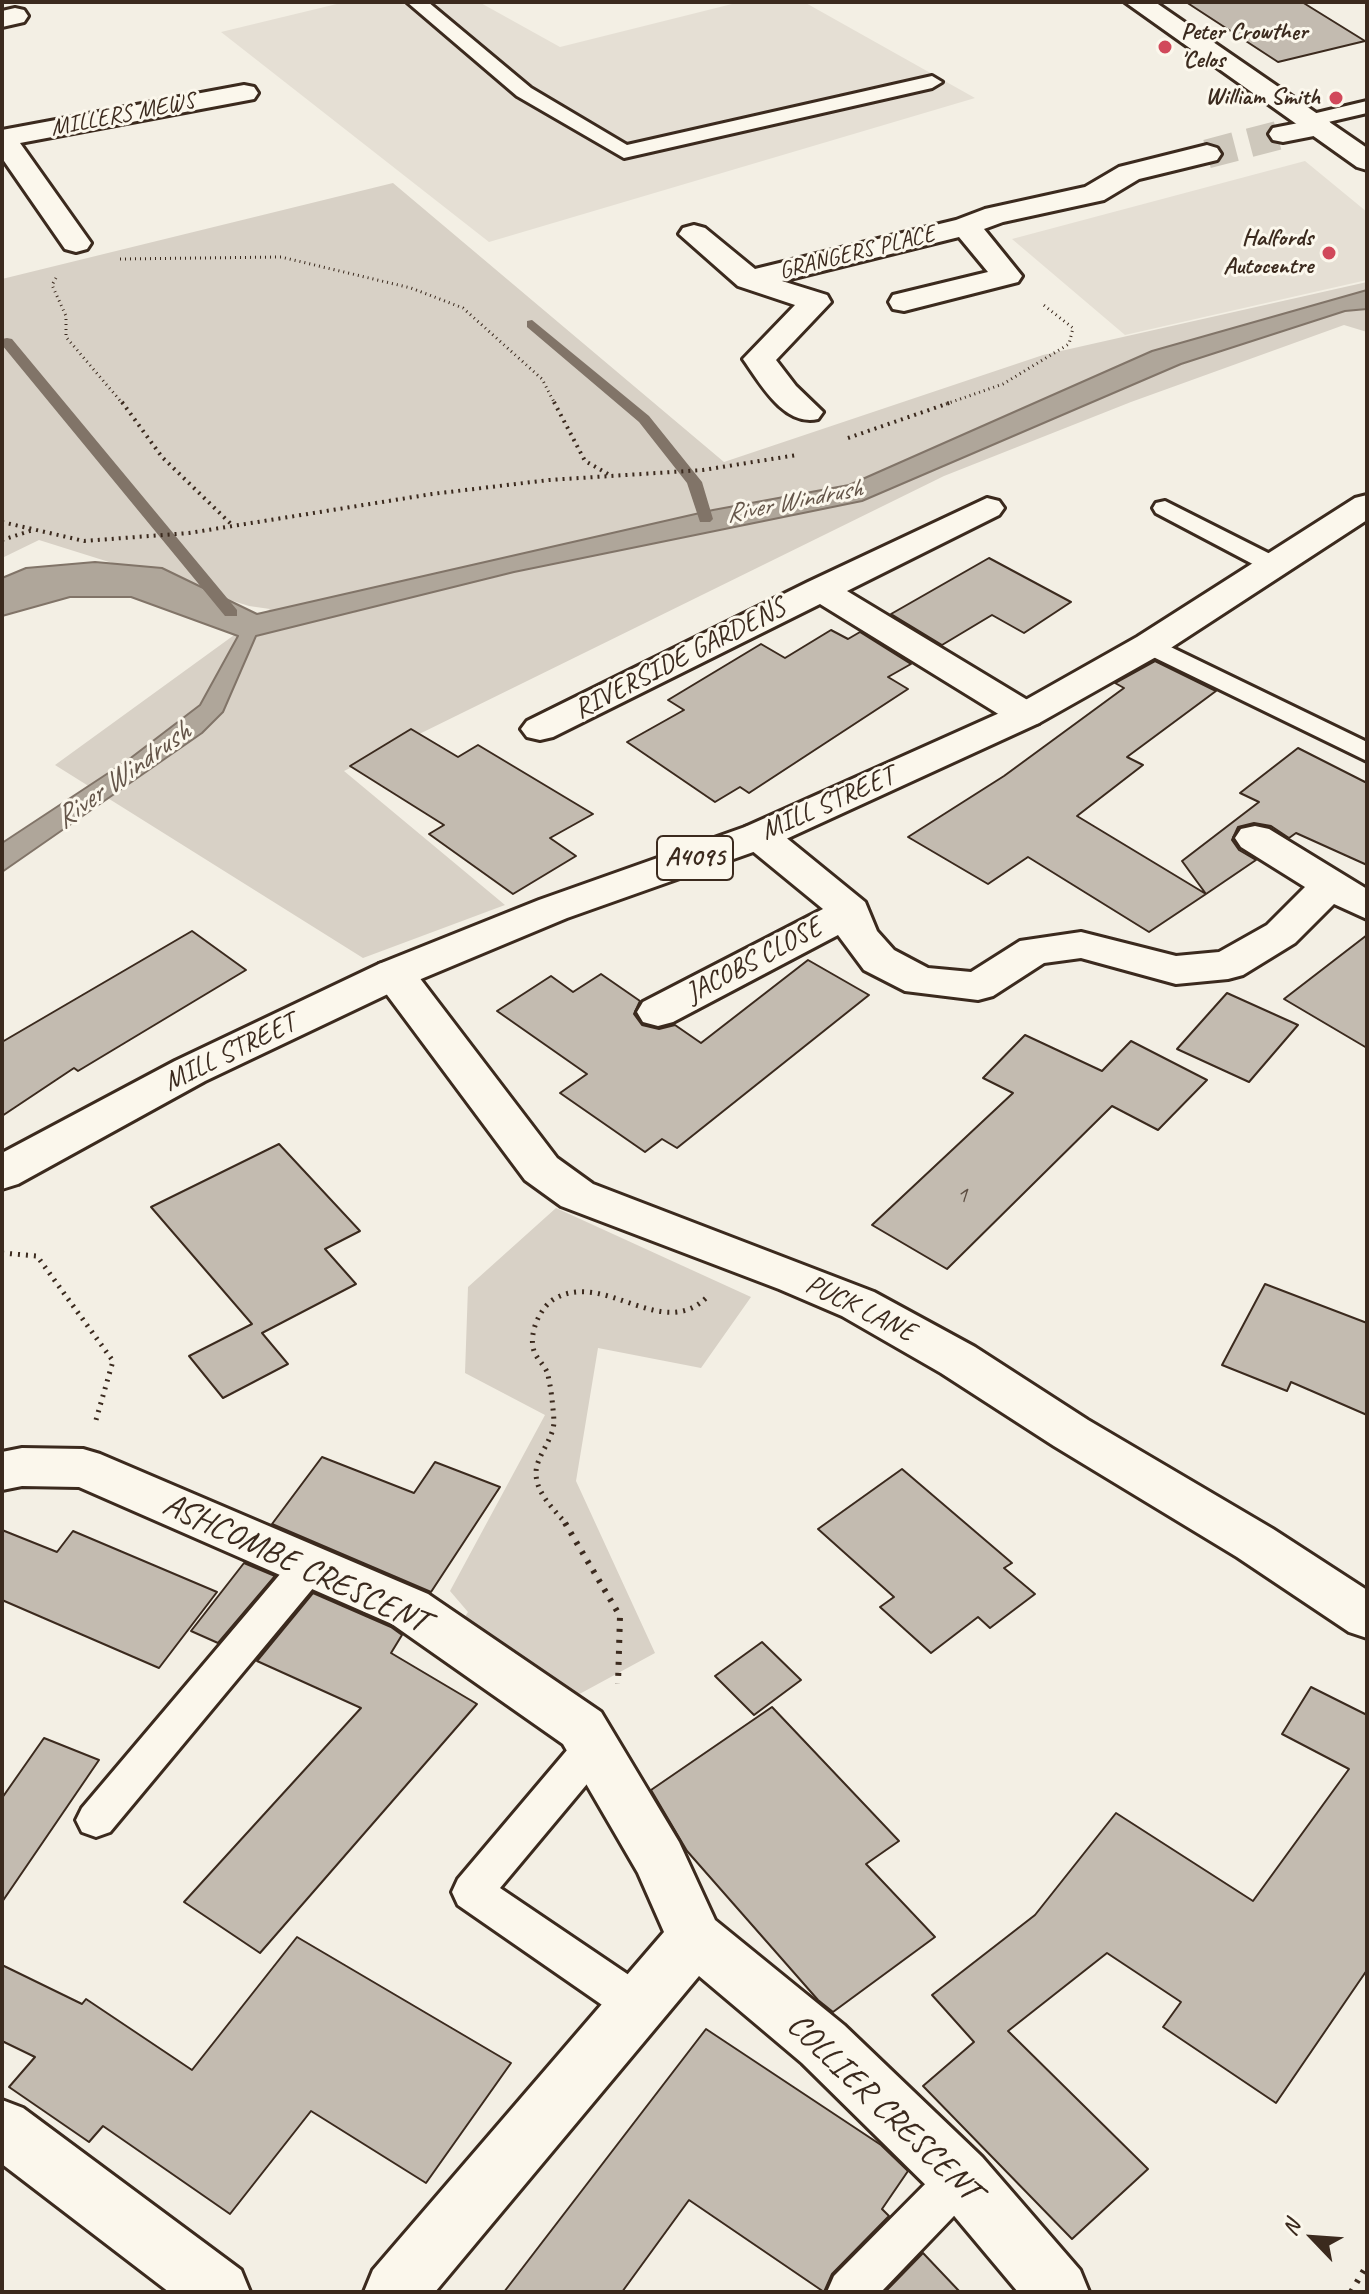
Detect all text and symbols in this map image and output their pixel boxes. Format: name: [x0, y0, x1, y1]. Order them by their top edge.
place label: Peter Crowther 'Celos: [1181, 19, 1307, 75]
marker: Peter Crowther 'Celos: [1156, 38, 1174, 56]
place label: William Smith: [1205, 84, 1320, 112]
street label: MILLERS MEWS: [48, 87, 198, 143]
marker: William Smith: [1327, 89, 1345, 107]
street label: GRANGERS PLACE: [776, 220, 938, 286]
place label: Halfords Autocentre: [1223, 225, 1313, 281]
marker: Halfords Autocentre: [1320, 244, 1338, 262]
water label: River Windrush: [723, 474, 865, 530]
street label: RIVERSIDE GARDENS: [569, 591, 791, 727]
water label: River Windrush: [48, 715, 198, 837]
street label: MILL STREET: [756, 760, 900, 848]
road number: A4095: [657, 836, 733, 880]
street label: JACOBS CLOSE: [680, 911, 828, 1011]
street label: MILL STREET: [158, 1007, 302, 1099]
house number: 1: [957, 1182, 967, 1210]
street label: PUCK LANE: [800, 1268, 920, 1350]
street label: ASHCOMBE CRESCENT: [156, 1485, 434, 1643]
street label: COLLIER CRESCENT: [778, 2005, 988, 2211]
north arrow: [1273, 2198, 1353, 2278]
text: N: [1276, 2216, 1307, 2240]

